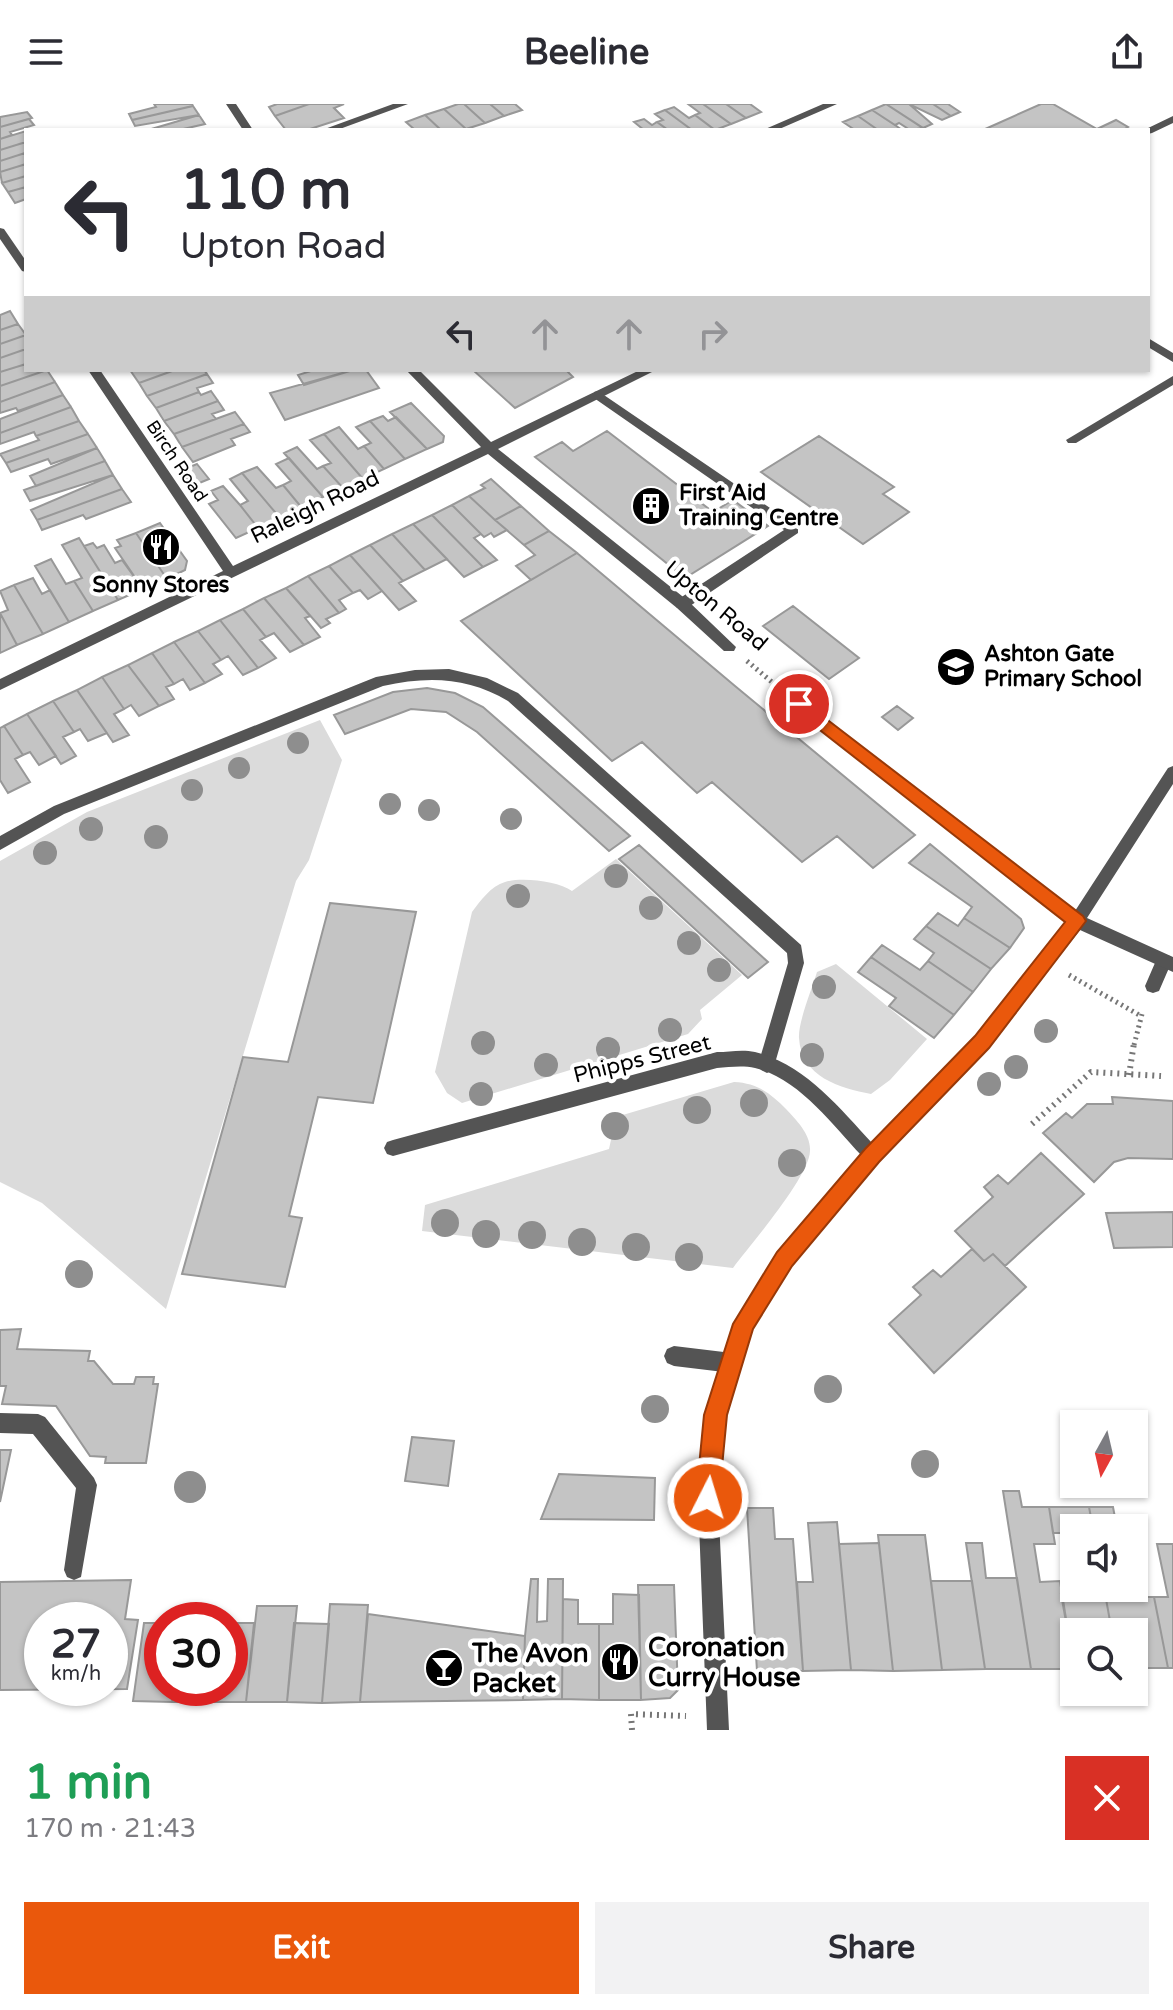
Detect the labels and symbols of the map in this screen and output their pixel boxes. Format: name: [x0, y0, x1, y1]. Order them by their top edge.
street label: Birch Road: [142, 416, 212, 506]
street label: Raleigh Road: [247, 465, 383, 549]
place label: First Aid Training Centre: [678, 480, 839, 531]
building icon: First Aid Training Centre: [630, 485, 672, 527]
restaurant icon: Sonny Stores: [140, 526, 182, 568]
street label: Upton Road: [659, 556, 773, 656]
place label: Sonny Stores: [93, 572, 230, 598]
place label: Ashton Gate Primary School: [984, 641, 1142, 692]
school or university icon: Ashton Gate Primary School: [935, 646, 977, 688]
pin: [765, 670, 833, 738]
street label: Phipps Street: [571, 1029, 713, 1089]
north arrow: [1060, 1410, 1148, 1498]
position arrow: [666, 1456, 750, 1540]
speed limit sign: 30: [144, 1602, 248, 1706]
place label: Coronation Curry House: [648, 1632, 801, 1693]
place label: The Avon Packet: [471, 1638, 589, 1699]
restaurant icon: Coronation Curry House: [599, 1641, 641, 1683]
bar icon: The Avon Packet: [423, 1647, 465, 1689]

